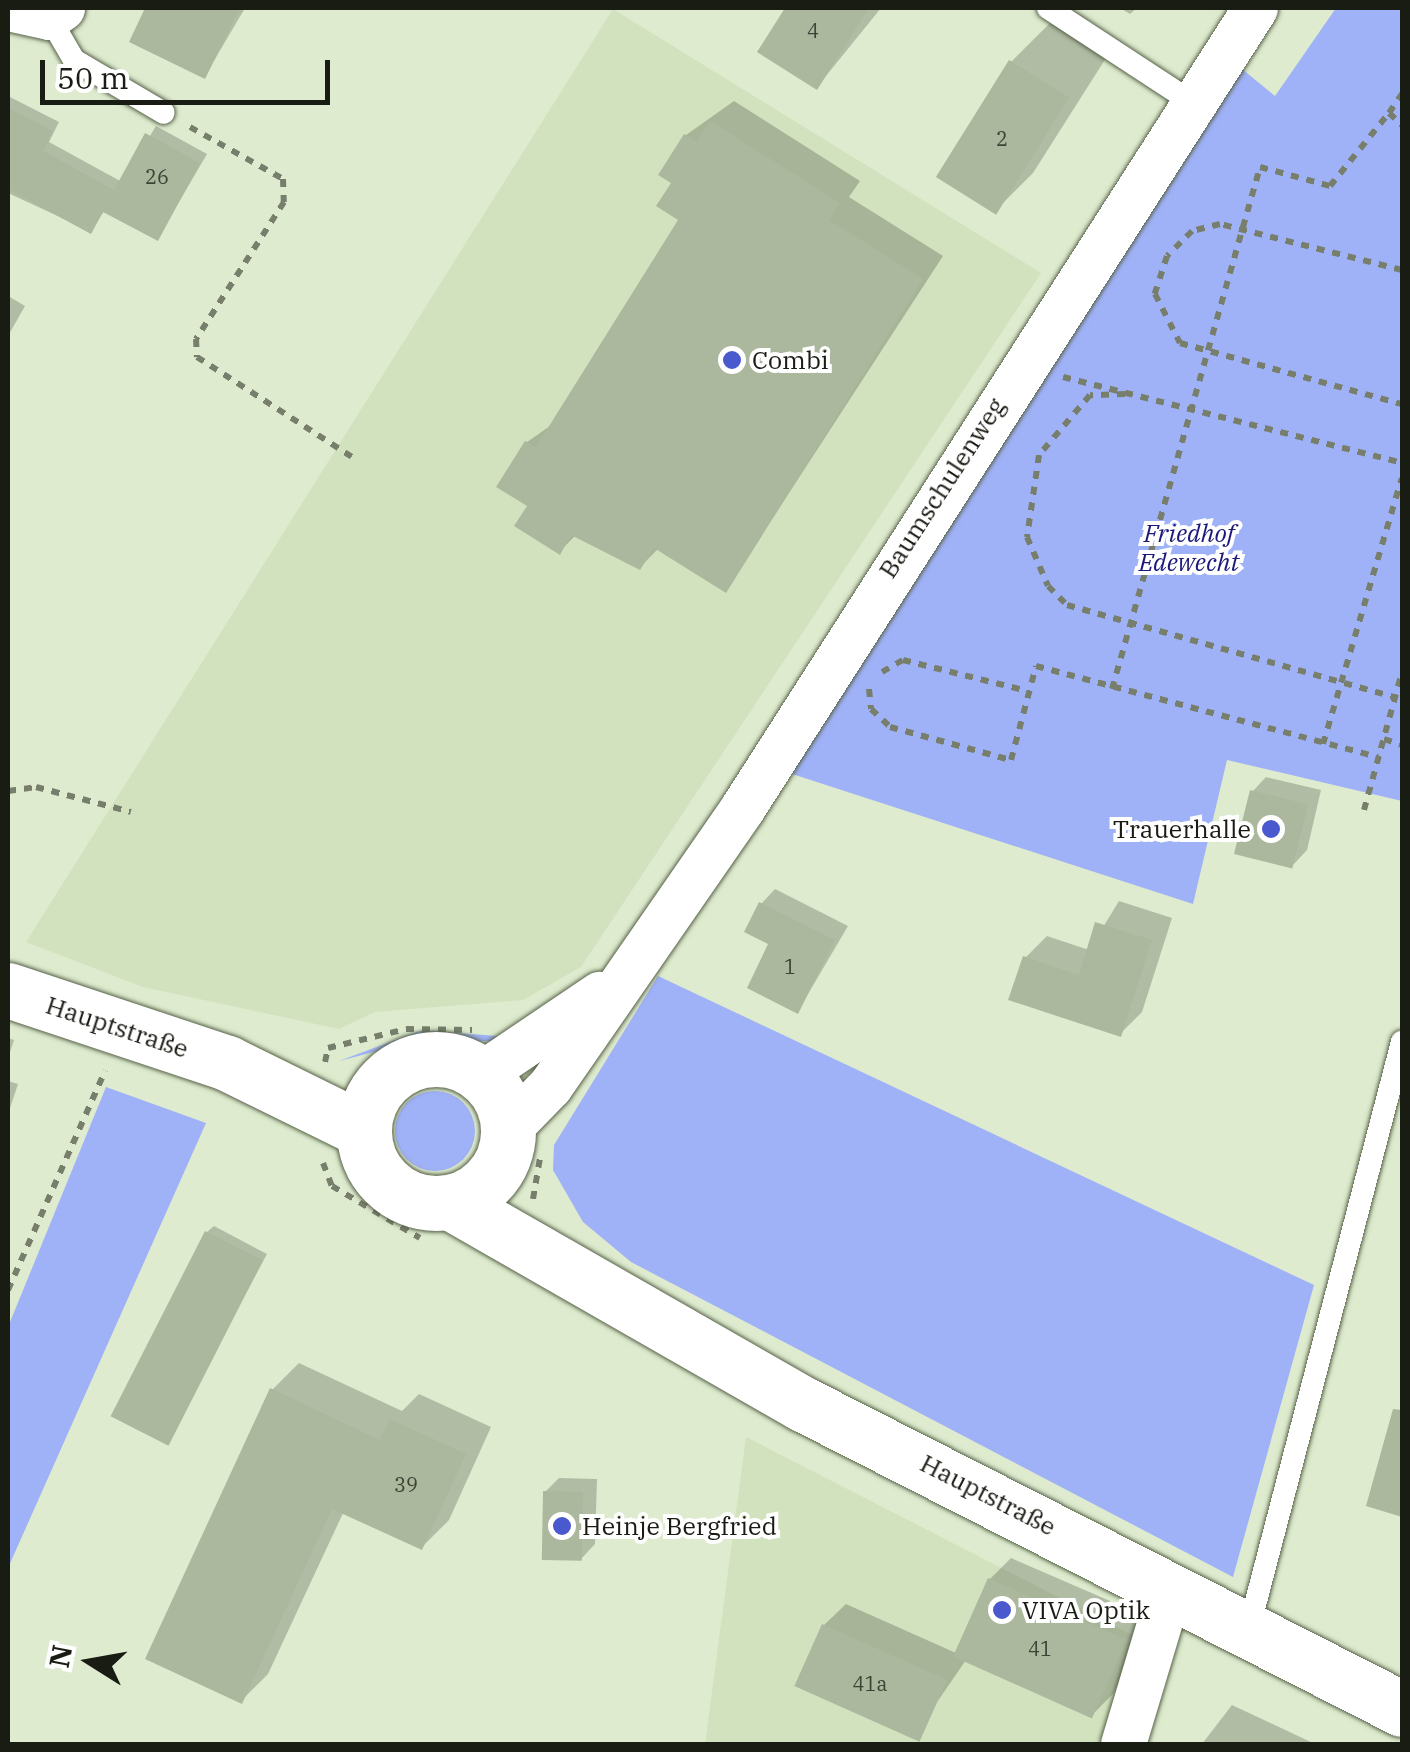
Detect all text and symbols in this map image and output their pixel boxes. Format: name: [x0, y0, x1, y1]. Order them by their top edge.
house number: 4: [807, 18, 819, 42]
scale bar: [45, 40, 335, 102]
text: 50 m: [57, 58, 129, 97]
house number: 2: [996, 126, 1008, 150]
house number: 26: [145, 164, 169, 188]
place label: Combi: [752, 345, 829, 375]
marker: Combi: [721, 349, 743, 371]
street label: Baumschulenweg: [873, 392, 1011, 584]
park label: Friedhof Edewecht: [1139, 519, 1239, 578]
place label: Trauerhalle: [1113, 814, 1251, 844]
marker: Trauerhalle: [1260, 818, 1282, 840]
house number: 1: [784, 954, 796, 978]
street label: Hauptstraße: [42, 990, 192, 1064]
street label: Hauptstraße: [915, 1448, 1061, 1542]
house number: 39: [394, 1472, 418, 1496]
place label: Heinje Bergfried: [582, 1511, 777, 1541]
marker: Heinje Bergfried: [551, 1515, 573, 1537]
place label: VIVA Optik: [1022, 1595, 1150, 1625]
marker: VIVA Optik: [991, 1599, 1013, 1621]
north arrow: [40, 1612, 140, 1712]
house number: 41: [1028, 1636, 1052, 1660]
text: N: [40, 1642, 80, 1671]
house number: 41a: [853, 1671, 887, 1695]

